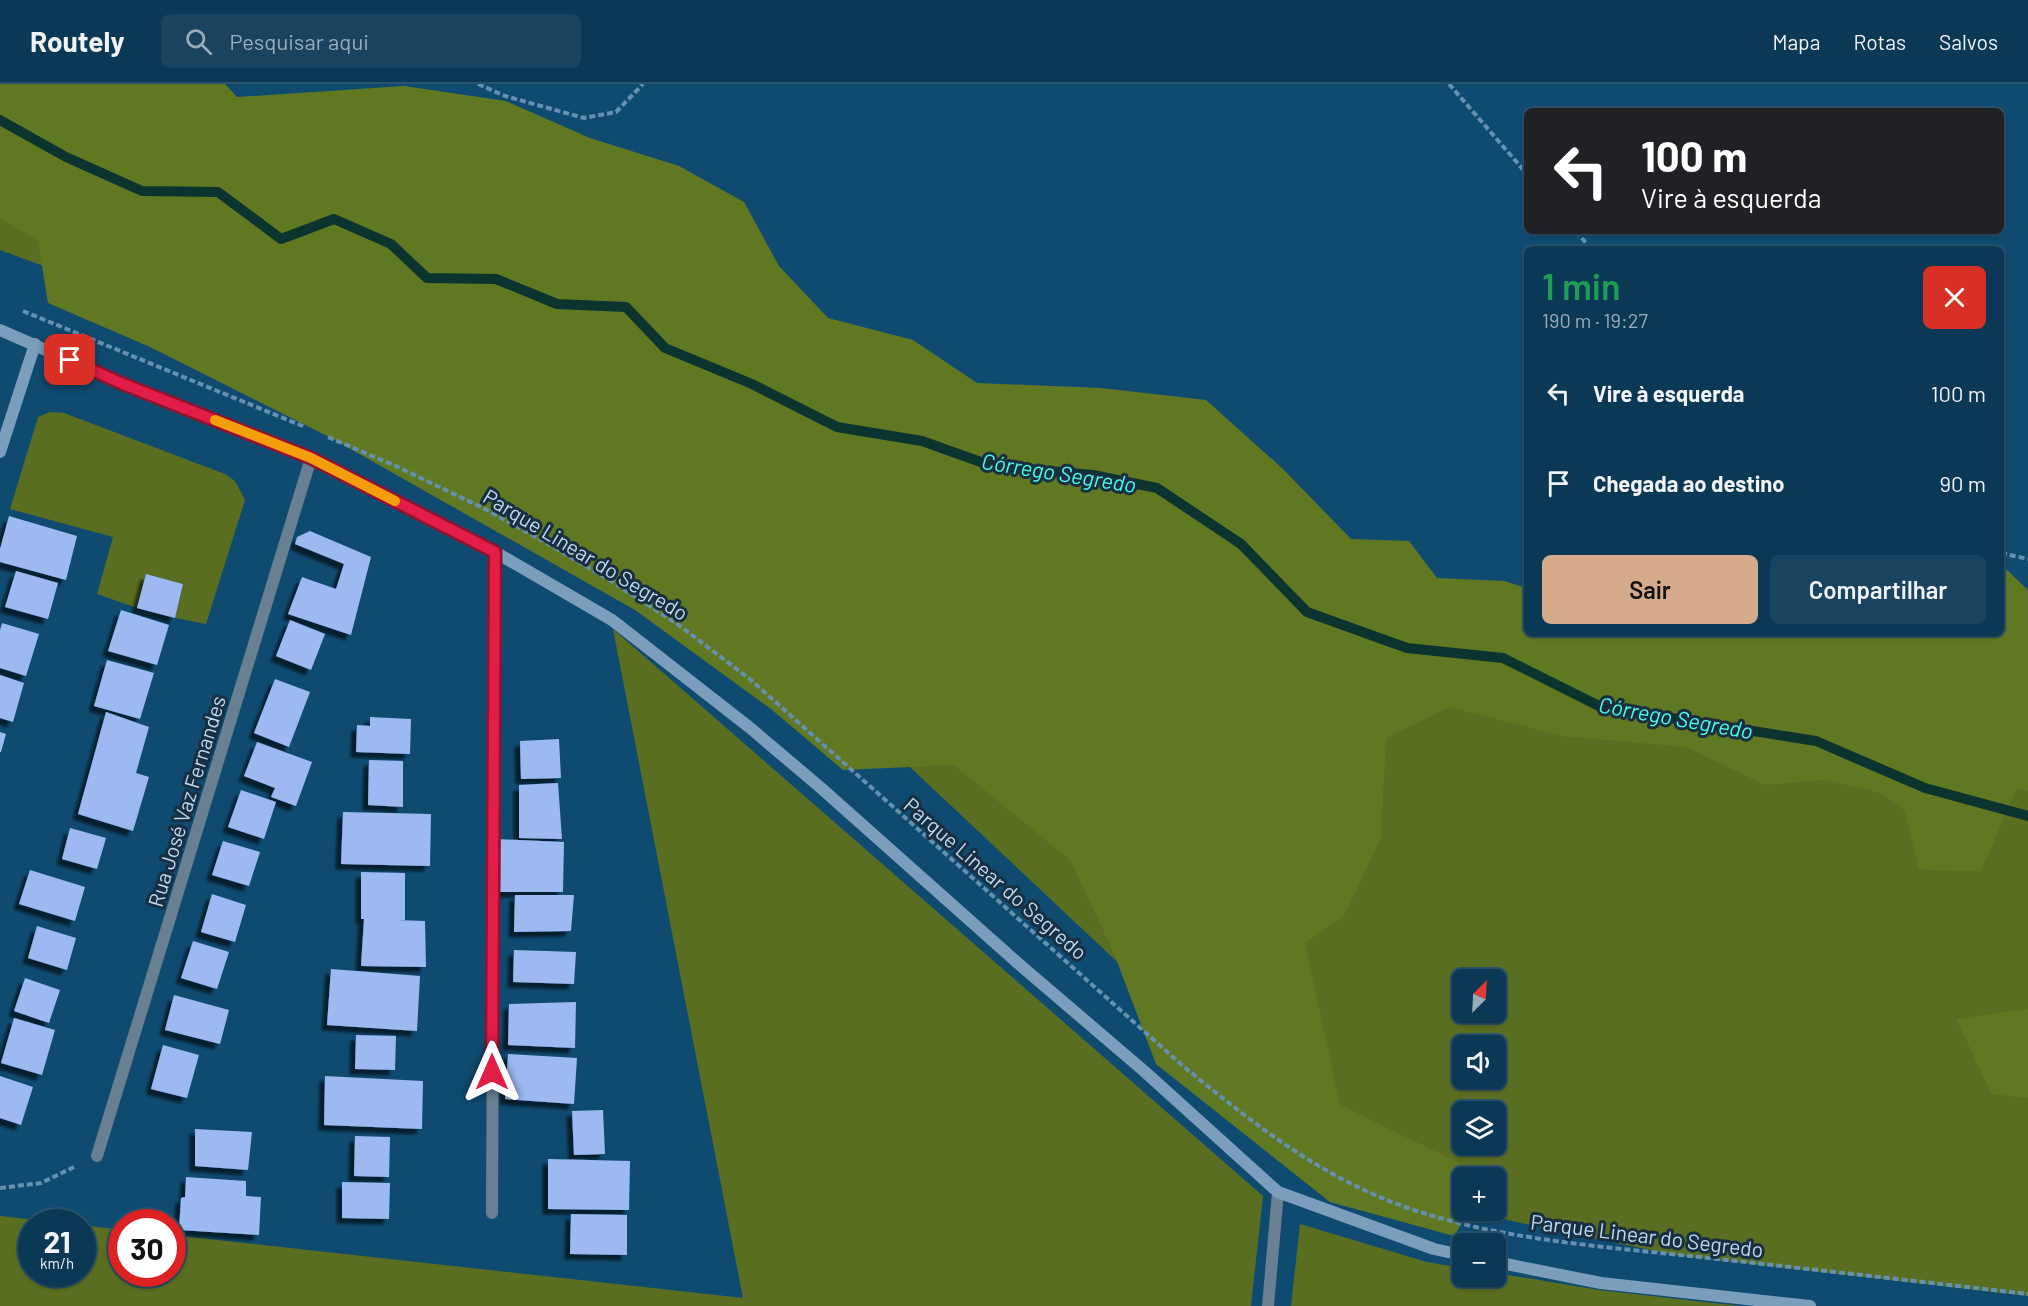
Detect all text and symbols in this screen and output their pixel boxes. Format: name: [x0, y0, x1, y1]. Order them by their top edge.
search box: [161, 14, 581, 68]
text: Routely: [30, 24, 125, 58]
icon: search: [182, 25, 215, 58]
text: Pesquisar aqui: [230, 28, 369, 54]
text: Mapa: [1772, 29, 1820, 54]
text: Rotas: [1853, 29, 1906, 54]
text: Salvos: [1939, 29, 1998, 54]
text: 100 m: [1641, 130, 1747, 180]
icon: left: [1542, 132, 1620, 210]
text: Vire à esquerda: [1641, 181, 1822, 213]
text: 1 min: [1542, 264, 1621, 307]
button: close: [1923, 266, 1986, 329]
text: 190 m · 19:27: [1542, 308, 1648, 332]
pin: [44, 334, 95, 385]
icon: arrive: [53, 343, 86, 376]
icon: left: [1542, 377, 1575, 410]
text: Vire à esquerda: [1593, 380, 1744, 406]
text: 100 m: [1931, 380, 1986, 406]
water label: Córrego Segredo: [980, 447, 1138, 497]
icon: arrive: [1542, 467, 1575, 500]
text: Chegada ao destino: [1593, 470, 1784, 496]
text: 90 m: [1940, 470, 1986, 496]
street label: Parque Linear do Segredo: [479, 483, 693, 625]
button: Sair: [1542, 555, 1758, 624]
button: Compartilhar: [1770, 555, 1986, 624]
water label: Córrego Segredo: [1597, 691, 1755, 743]
street label: Rua José Vaz Fernandes: [142, 692, 230, 910]
street label: Parque Linear do Segredo: [899, 792, 1093, 964]
north arrow: [1452, 969, 1506, 1023]
map controls: [1452, 969, 1506, 1287]
button: sound: [1452, 1035, 1506, 1089]
position arrow: [460, 1040, 524, 1104]
button: layers: [1452, 1101, 1506, 1155]
button: +: [1452, 1167, 1506, 1221]
street label: Parque Linear do Segredo: [1529, 1208, 1765, 1262]
speed limit sign: 30: [108, 1209, 186, 1287]
text: 21: [43, 1223, 71, 1259]
button: −: [1452, 1233, 1506, 1287]
text: km/h: [40, 1254, 74, 1272]

